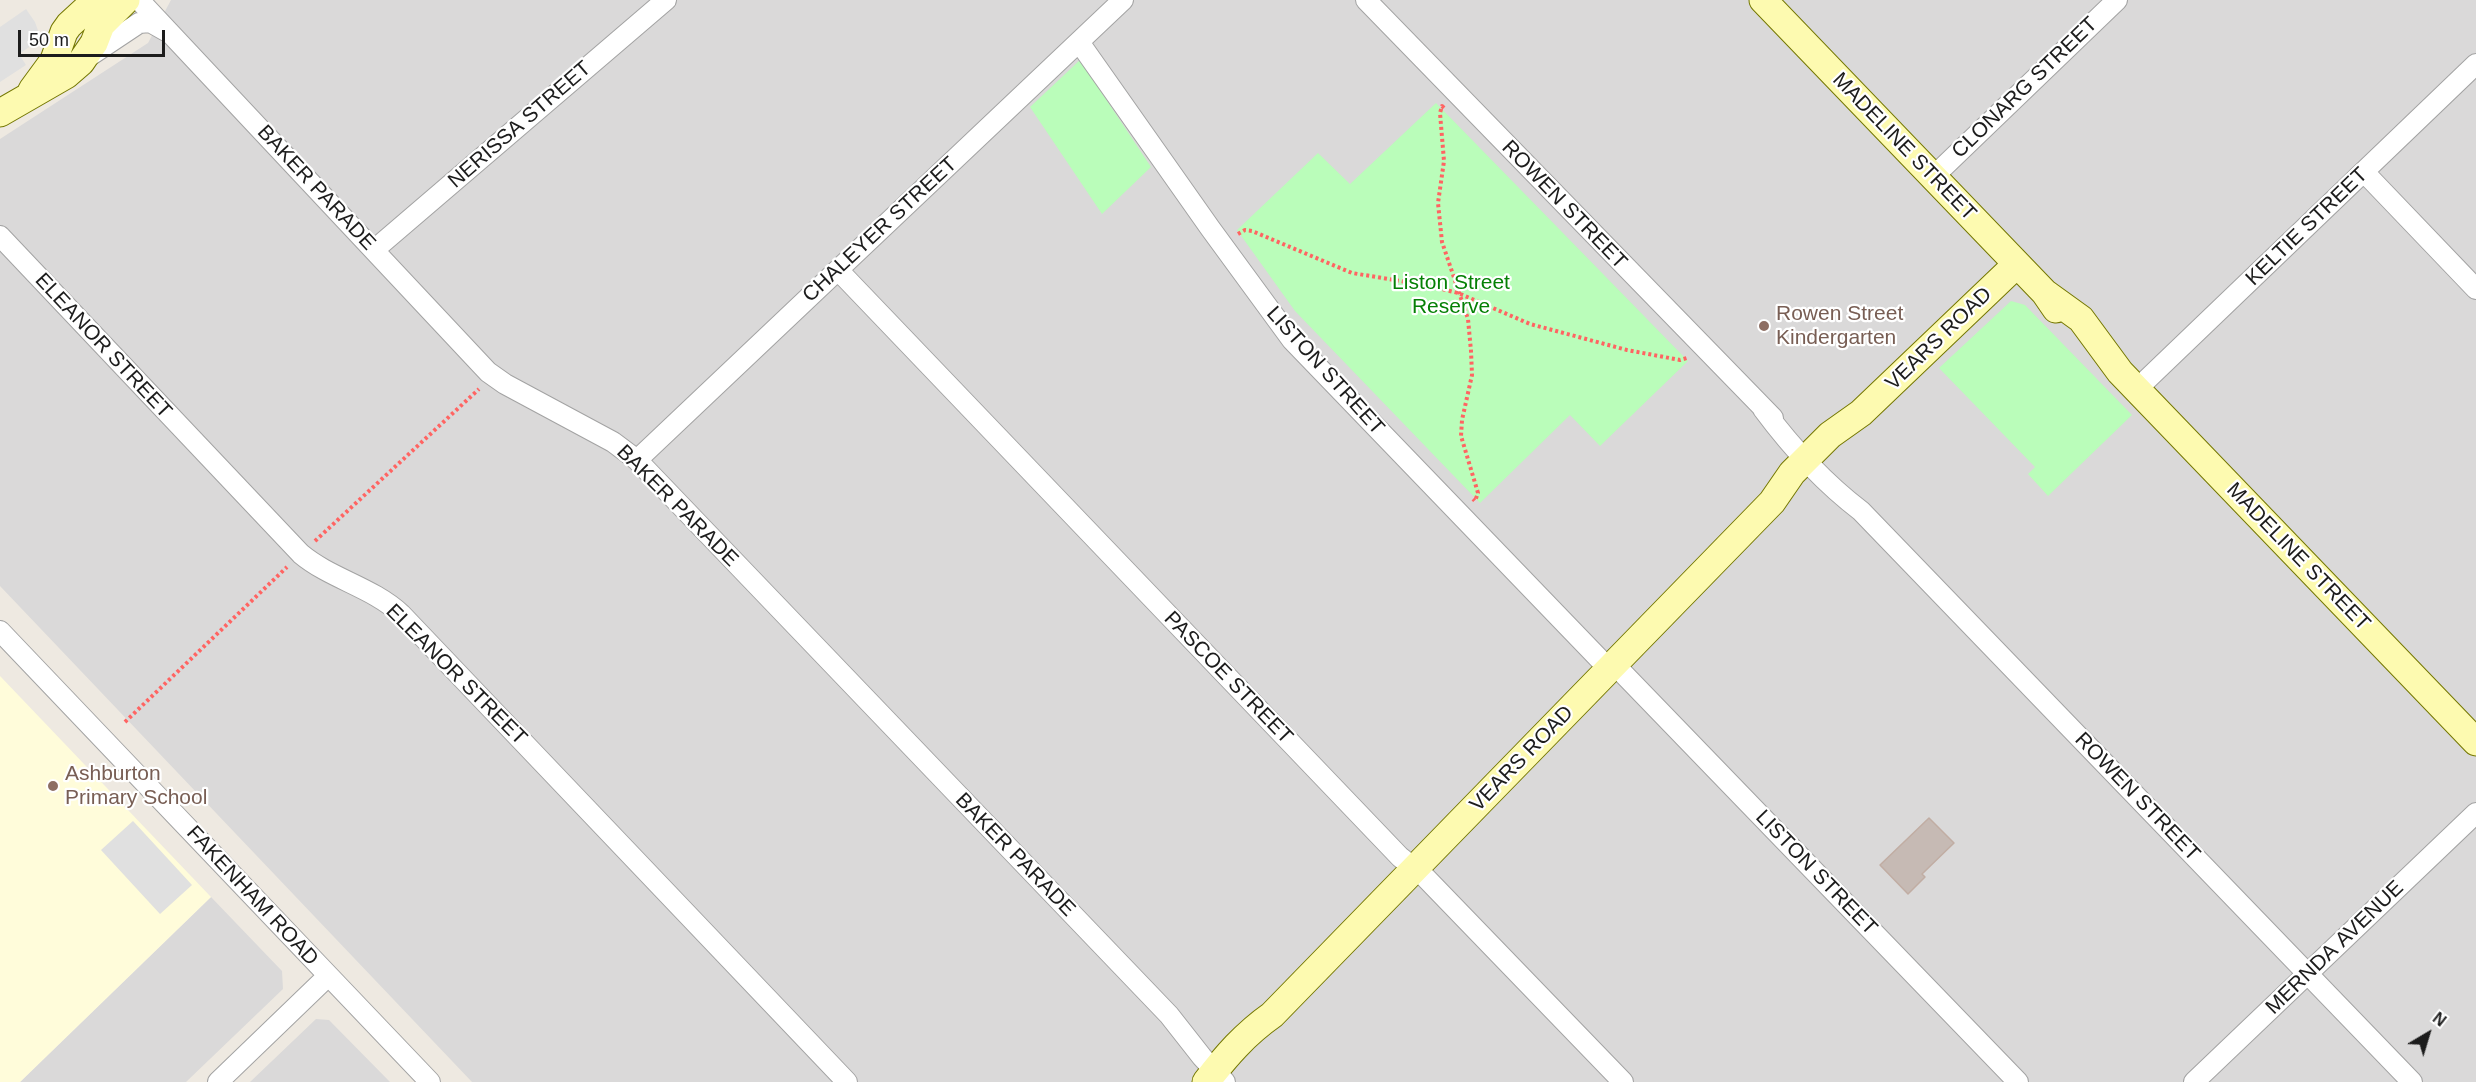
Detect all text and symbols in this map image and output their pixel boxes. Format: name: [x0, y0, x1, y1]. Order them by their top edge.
street label: CLONARG STREET: [1947, 12, 2103, 164]
scale bar: [21, 18, 168, 56]
text: 50 m: [29, 30, 69, 50]
street label: NERISSA STREET: [443, 56, 597, 194]
street label: MADELINE STREET: [1827, 68, 1981, 226]
street label: BAKER PARADE: [252, 120, 380, 256]
street label: ROWEN STREET: [1496, 135, 1632, 275]
street label: CHALEYER STREET: [798, 152, 962, 308]
street label: KELTIE STREET: [2241, 163, 2373, 291]
street label: ELEANOR STREET: [29, 268, 177, 424]
park label: Liston Street Reserve: [1392, 270, 1510, 320]
street label: VEARS ROAD: [1881, 282, 1997, 396]
place label: Rowen Street Kindergarten: [1776, 301, 1903, 351]
street label: LISTON STREET: [1261, 302, 1389, 440]
marker: Rowen Street Kindergarten: [1757, 319, 1771, 333]
street label: BAKER PARADE: [611, 440, 743, 572]
street label: MADELINE STREET: [2221, 478, 2375, 636]
street label: ELEANOR STREET: [380, 599, 532, 751]
street label: PASCOE STREET: [1158, 606, 1298, 750]
street label: VEARS ROAD: [1465, 701, 1579, 817]
street label: ROWEN STREET: [2069, 727, 2205, 867]
place label: Ashburton Primary School: [65, 761, 207, 811]
marker: Ashburton Primary School: [46, 779, 60, 793]
street label: BAKER PARADE: [950, 788, 1080, 922]
street label: LISTON STREET: [1750, 805, 1882, 941]
street label: FAKENHAM ROAD: [181, 821, 323, 971]
street label: MERNDA AVENUE: [2261, 876, 2409, 1020]
north arrow: [2398, 1004, 2458, 1064]
text: N: [2430, 1009, 2449, 1030]

